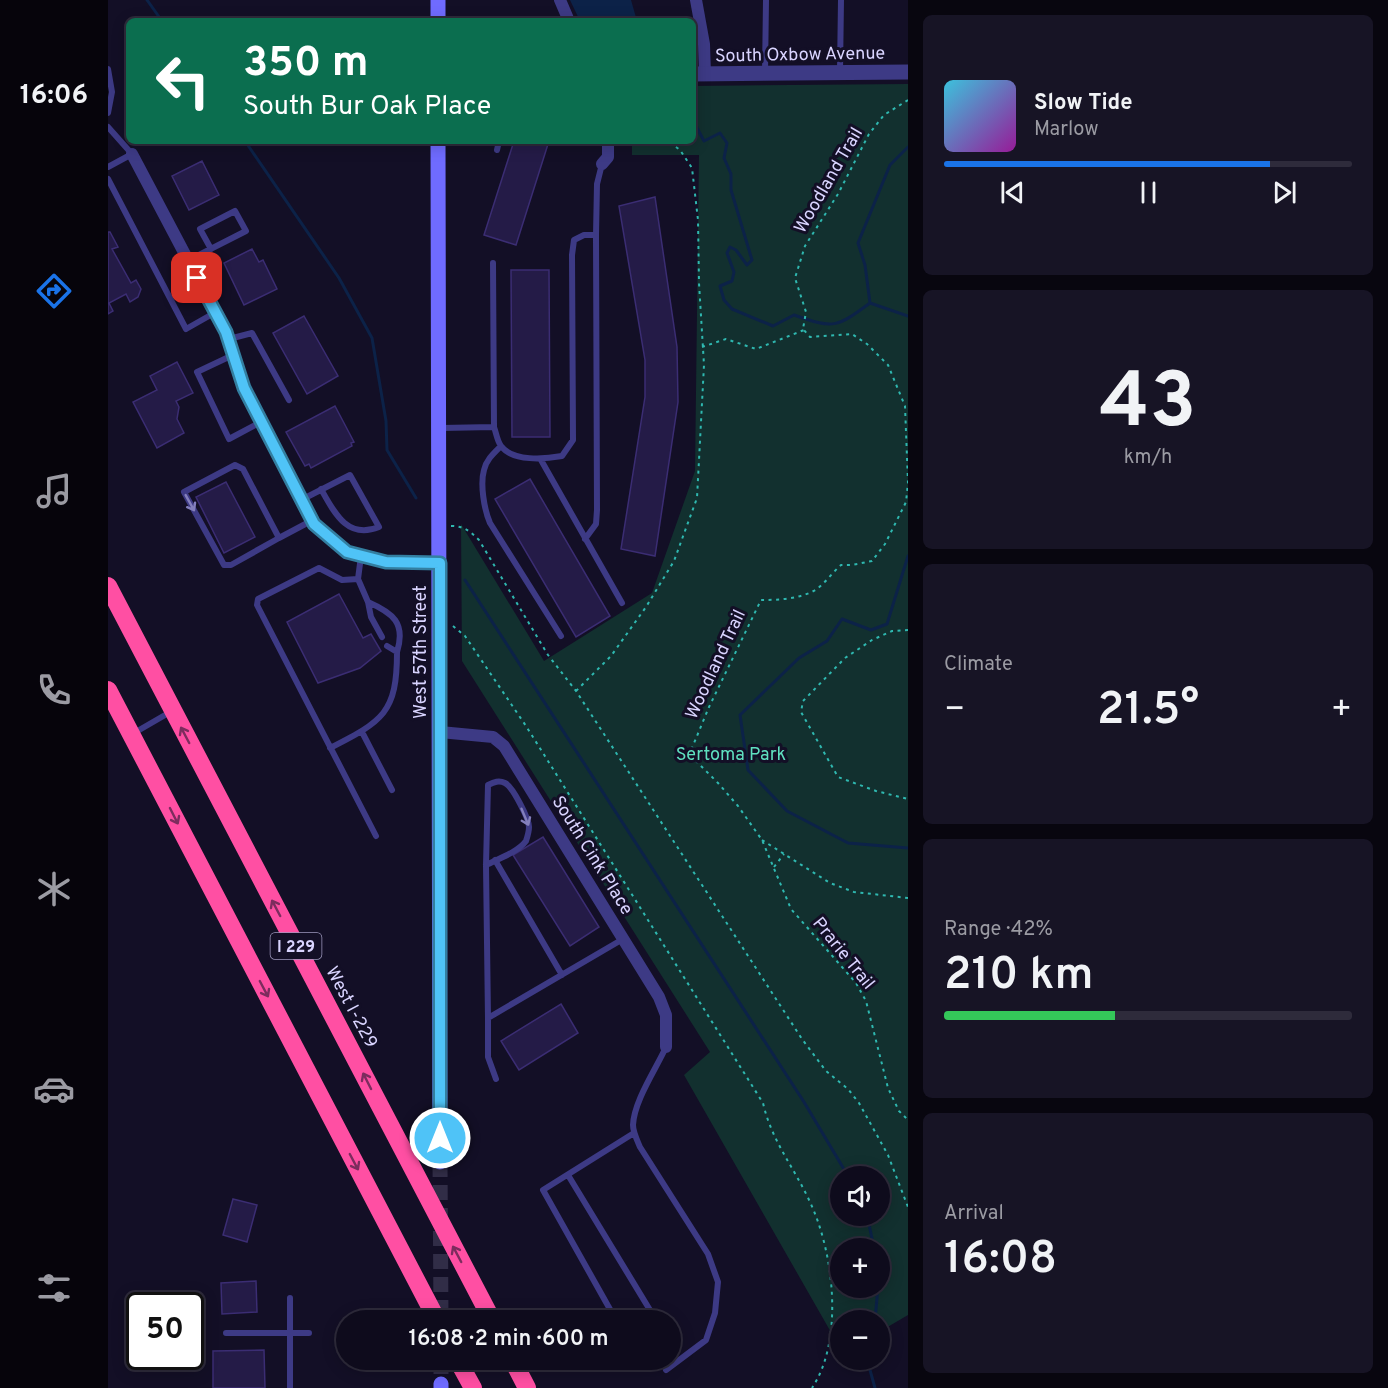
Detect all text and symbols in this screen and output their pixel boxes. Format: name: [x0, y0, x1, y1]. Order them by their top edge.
text: 350 m: [243, 38, 369, 91]
icon: left: [144, 42, 222, 120]
street label: South Oxbow Avenue: [715, 43, 885, 68]
text: 16:06: [20, 79, 88, 113]
text: South Bur Oak Place: [243, 90, 491, 124]
text: Slow Tide: [1034, 90, 1133, 117]
text: Marlow: [1034, 117, 1098, 143]
street label: Woodland Trail: [790, 124, 869, 238]
icon: previous: [996, 176, 1029, 209]
icon: pause: [1132, 176, 1165, 209]
icon: next: [1268, 176, 1301, 209]
pin: [171, 252, 222, 303]
icon: arrive: [180, 261, 213, 294]
icon: directions: [33, 270, 75, 312]
text: 43: [1100, 356, 1196, 455]
text: km/h: [1124, 445, 1172, 471]
icon: music: [33, 470, 75, 512]
one-way arrow: [184, 494, 196, 511]
street label: West 57th Street: [410, 585, 433, 719]
street label: Woodland Trail: [681, 606, 752, 723]
text: Climate: [944, 652, 1013, 678]
icon: phone: [33, 669, 75, 711]
text: 21.5°: [1097, 683, 1199, 740]
text: −: [944, 690, 965, 732]
text: +: [1331, 690, 1352, 732]
one-way arrow: [179, 727, 191, 745]
park label: Sertoma Park: [676, 744, 786, 767]
street label: South Cink Place: [546, 792, 638, 920]
one-way arrow: [168, 807, 180, 825]
one-way arrow: [520, 807, 531, 825]
icon: climate: [33, 868, 75, 910]
one-way arrow: [270, 900, 282, 917]
street label: Prarie Trail: [807, 913, 879, 995]
text: Range · 42%: [944, 917, 1053, 943]
road number: I 229: [270, 933, 321, 959]
text: 210 km: [944, 948, 1093, 1005]
street label: West I-229: [320, 963, 382, 1053]
one-way arrow: [258, 980, 270, 997]
icon: car: [33, 1068, 75, 1110]
one-way arrow: [360, 1072, 372, 1090]
position arrow: [408, 1106, 472, 1170]
one-way arrow: [349, 1153, 361, 1171]
map controls: [830, 1166, 890, 1370]
button: sound: [830, 1166, 890, 1226]
text: Arrival: [944, 1201, 1004, 1227]
text: 16:08: [944, 1232, 1057, 1289]
button: +: [830, 1238, 890, 1298]
one-way arrow: [451, 1245, 462, 1263]
icon: filters: [33, 1267, 75, 1309]
speed limit sign: 50: [126, 1292, 204, 1370]
button: −: [830, 1310, 890, 1370]
text: 16:08 · 2 min · 600 m: [408, 1326, 609, 1353]

